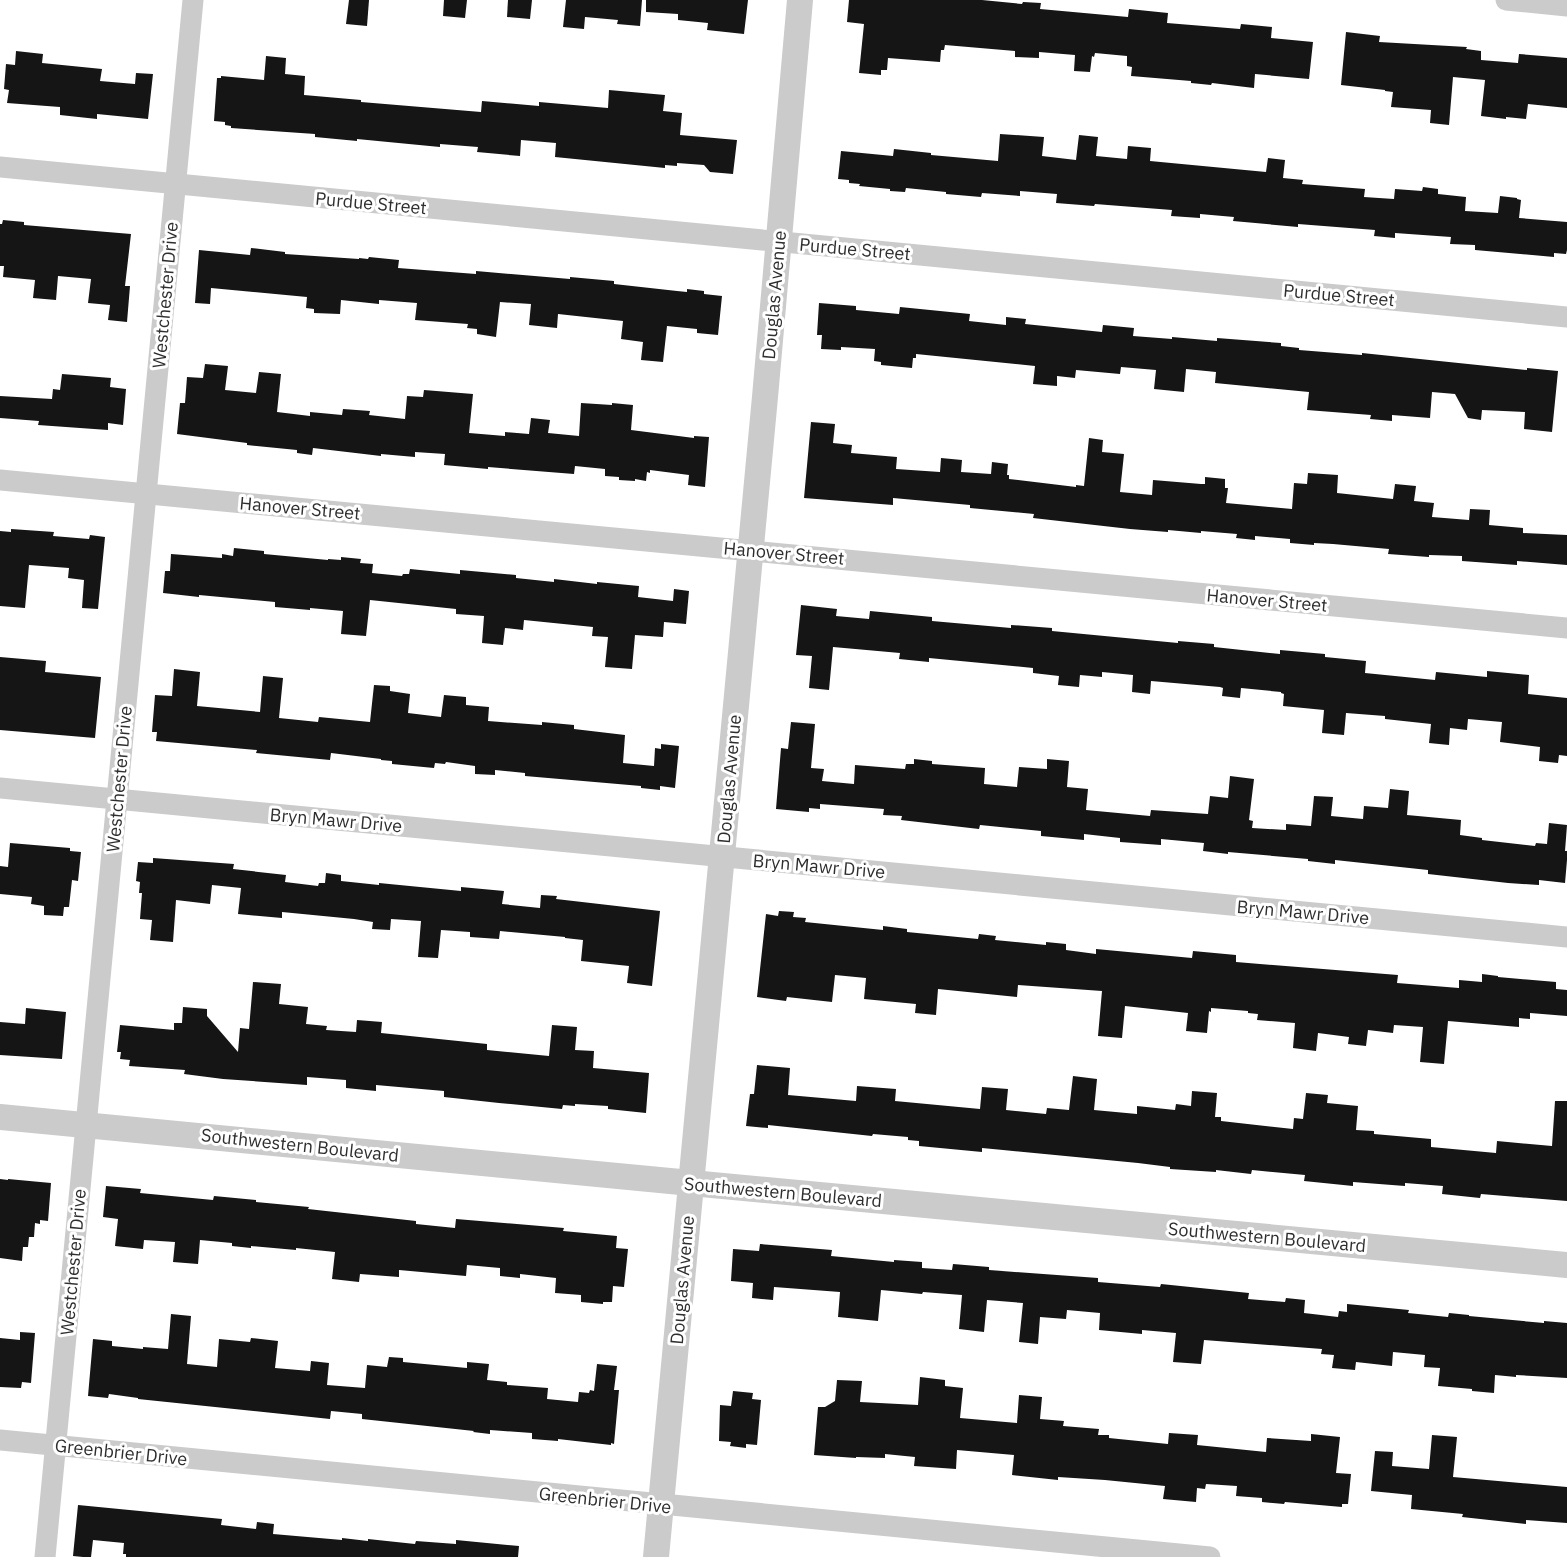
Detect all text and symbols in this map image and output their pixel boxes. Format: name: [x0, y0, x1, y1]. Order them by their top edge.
street label: Purdue Street: [314, 187, 428, 219]
street label: Westchester Drive: [147, 221, 183, 369]
street label: Douglas Avenue: [757, 229, 791, 361]
street label: Purdue Street: [798, 233, 912, 265]
street label: Purdue Street: [1282, 279, 1396, 311]
street label: Hanover Street: [239, 491, 361, 525]
street label: Hanover Street: [723, 536, 845, 570]
street label: Hanover Street: [1206, 583, 1328, 617]
street label: Westchester Drive: [101, 705, 137, 853]
street label: Douglas Avenue: [712, 713, 746, 845]
street label: Bryn Mawr Drive: [269, 803, 403, 837]
street label: Bryn Mawr Drive: [752, 849, 886, 883]
street label: Bryn Mawr Drive: [1236, 895, 1370, 929]
street label: Southwestern Boulevard: [200, 1123, 400, 1167]
street label: Southwestern Boulevard: [683, 1172, 883, 1212]
street label: Westchester Drive: [55, 1188, 91, 1336]
street label: Douglas Avenue: [665, 1214, 699, 1346]
street label: Southwestern Boulevard: [1167, 1217, 1367, 1257]
street label: Greenbrier Drive: [54, 1434, 188, 1470]
street label: Greenbrier Drive: [538, 1482, 672, 1518]

